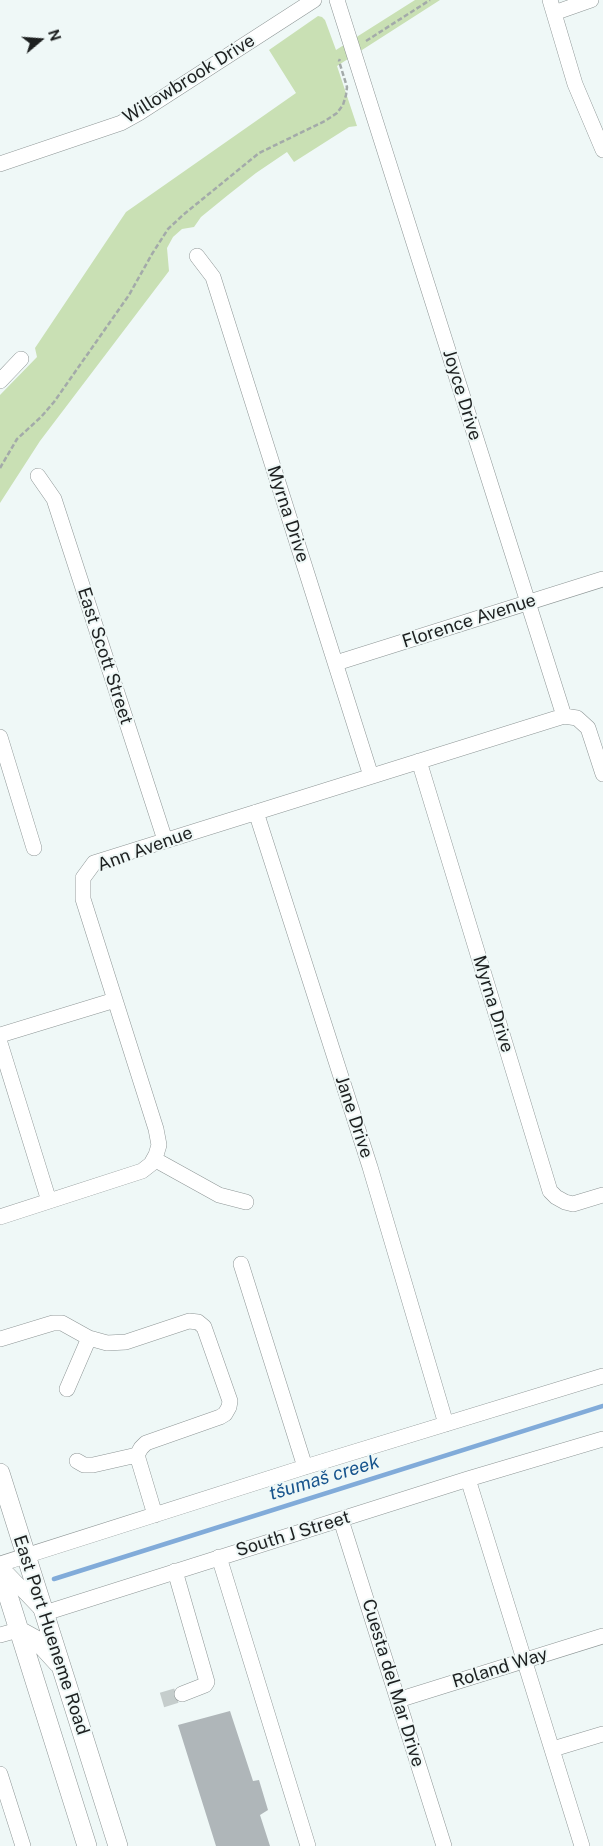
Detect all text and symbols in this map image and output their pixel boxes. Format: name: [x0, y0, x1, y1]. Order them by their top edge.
north arrow: [15, 15, 65, 65]
text: N: [45, 28, 64, 43]
street label: Willowbrook Drive: [119, 30, 259, 128]
street label: Joyce Drive: [438, 347, 486, 443]
street label: Myrna Drive: [262, 463, 314, 565]
street label: East Scott Street: [73, 585, 137, 727]
street label: Florence Avenue: [399, 589, 539, 653]
street label: Ann Avenue: [94, 822, 196, 876]
street label: Myrna Drive: [468, 953, 518, 1055]
street label: Jane Drive: [331, 1073, 377, 1161]
water label: tšumaš creek: [266, 1450, 382, 1506]
street label: South J Street: [233, 1506, 353, 1562]
street label: East Port Hueneme Road: [8, 1532, 94, 1738]
street label: Cuesta del Mar Drive: [357, 1597, 429, 1769]
street label: Roland Way: [450, 1643, 550, 1693]

